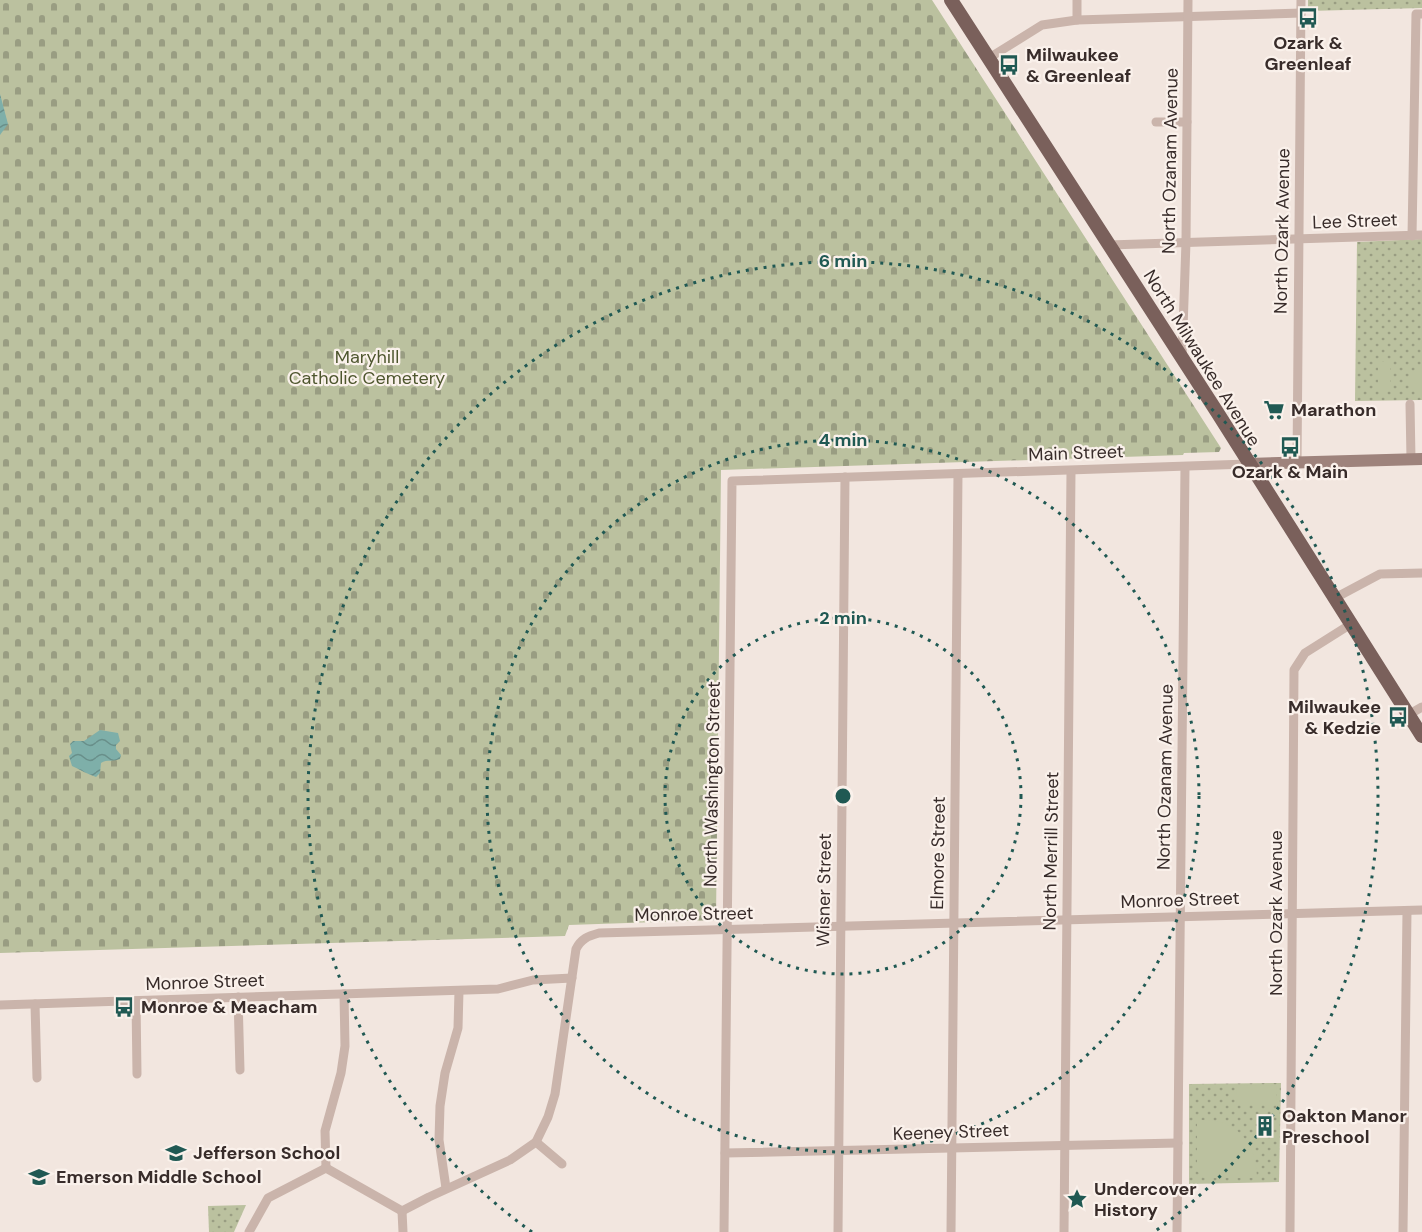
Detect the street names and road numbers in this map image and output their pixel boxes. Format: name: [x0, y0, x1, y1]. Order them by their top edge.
street label: North Ozanam Avenue: [1156, 68, 1184, 254]
street label: North Ozark Avenue: [1269, 148, 1295, 314]
street label: Lee Street: [1312, 208, 1398, 234]
street label: North Milwaukee Avenue: [1138, 265, 1266, 451]
street label: Main Street: [1028, 439, 1124, 467]
street label: North Washington Street: [698, 681, 726, 887]
street label: North Ozanam Avenue: [1151, 684, 1179, 870]
street label: North Merrill Street: [1038, 771, 1064, 931]
street label: Elmore Street: [925, 796, 951, 910]
street label: North Ozark Avenue: [1264, 830, 1288, 996]
street label: Wisner Street: [811, 833, 837, 947]
street label: Monroe Street: [1120, 886, 1240, 914]
street label: Monroe Street: [634, 901, 754, 927]
street label: Monroe Street: [145, 968, 265, 996]
street label: Keeney Street: [892, 1118, 1010, 1146]

